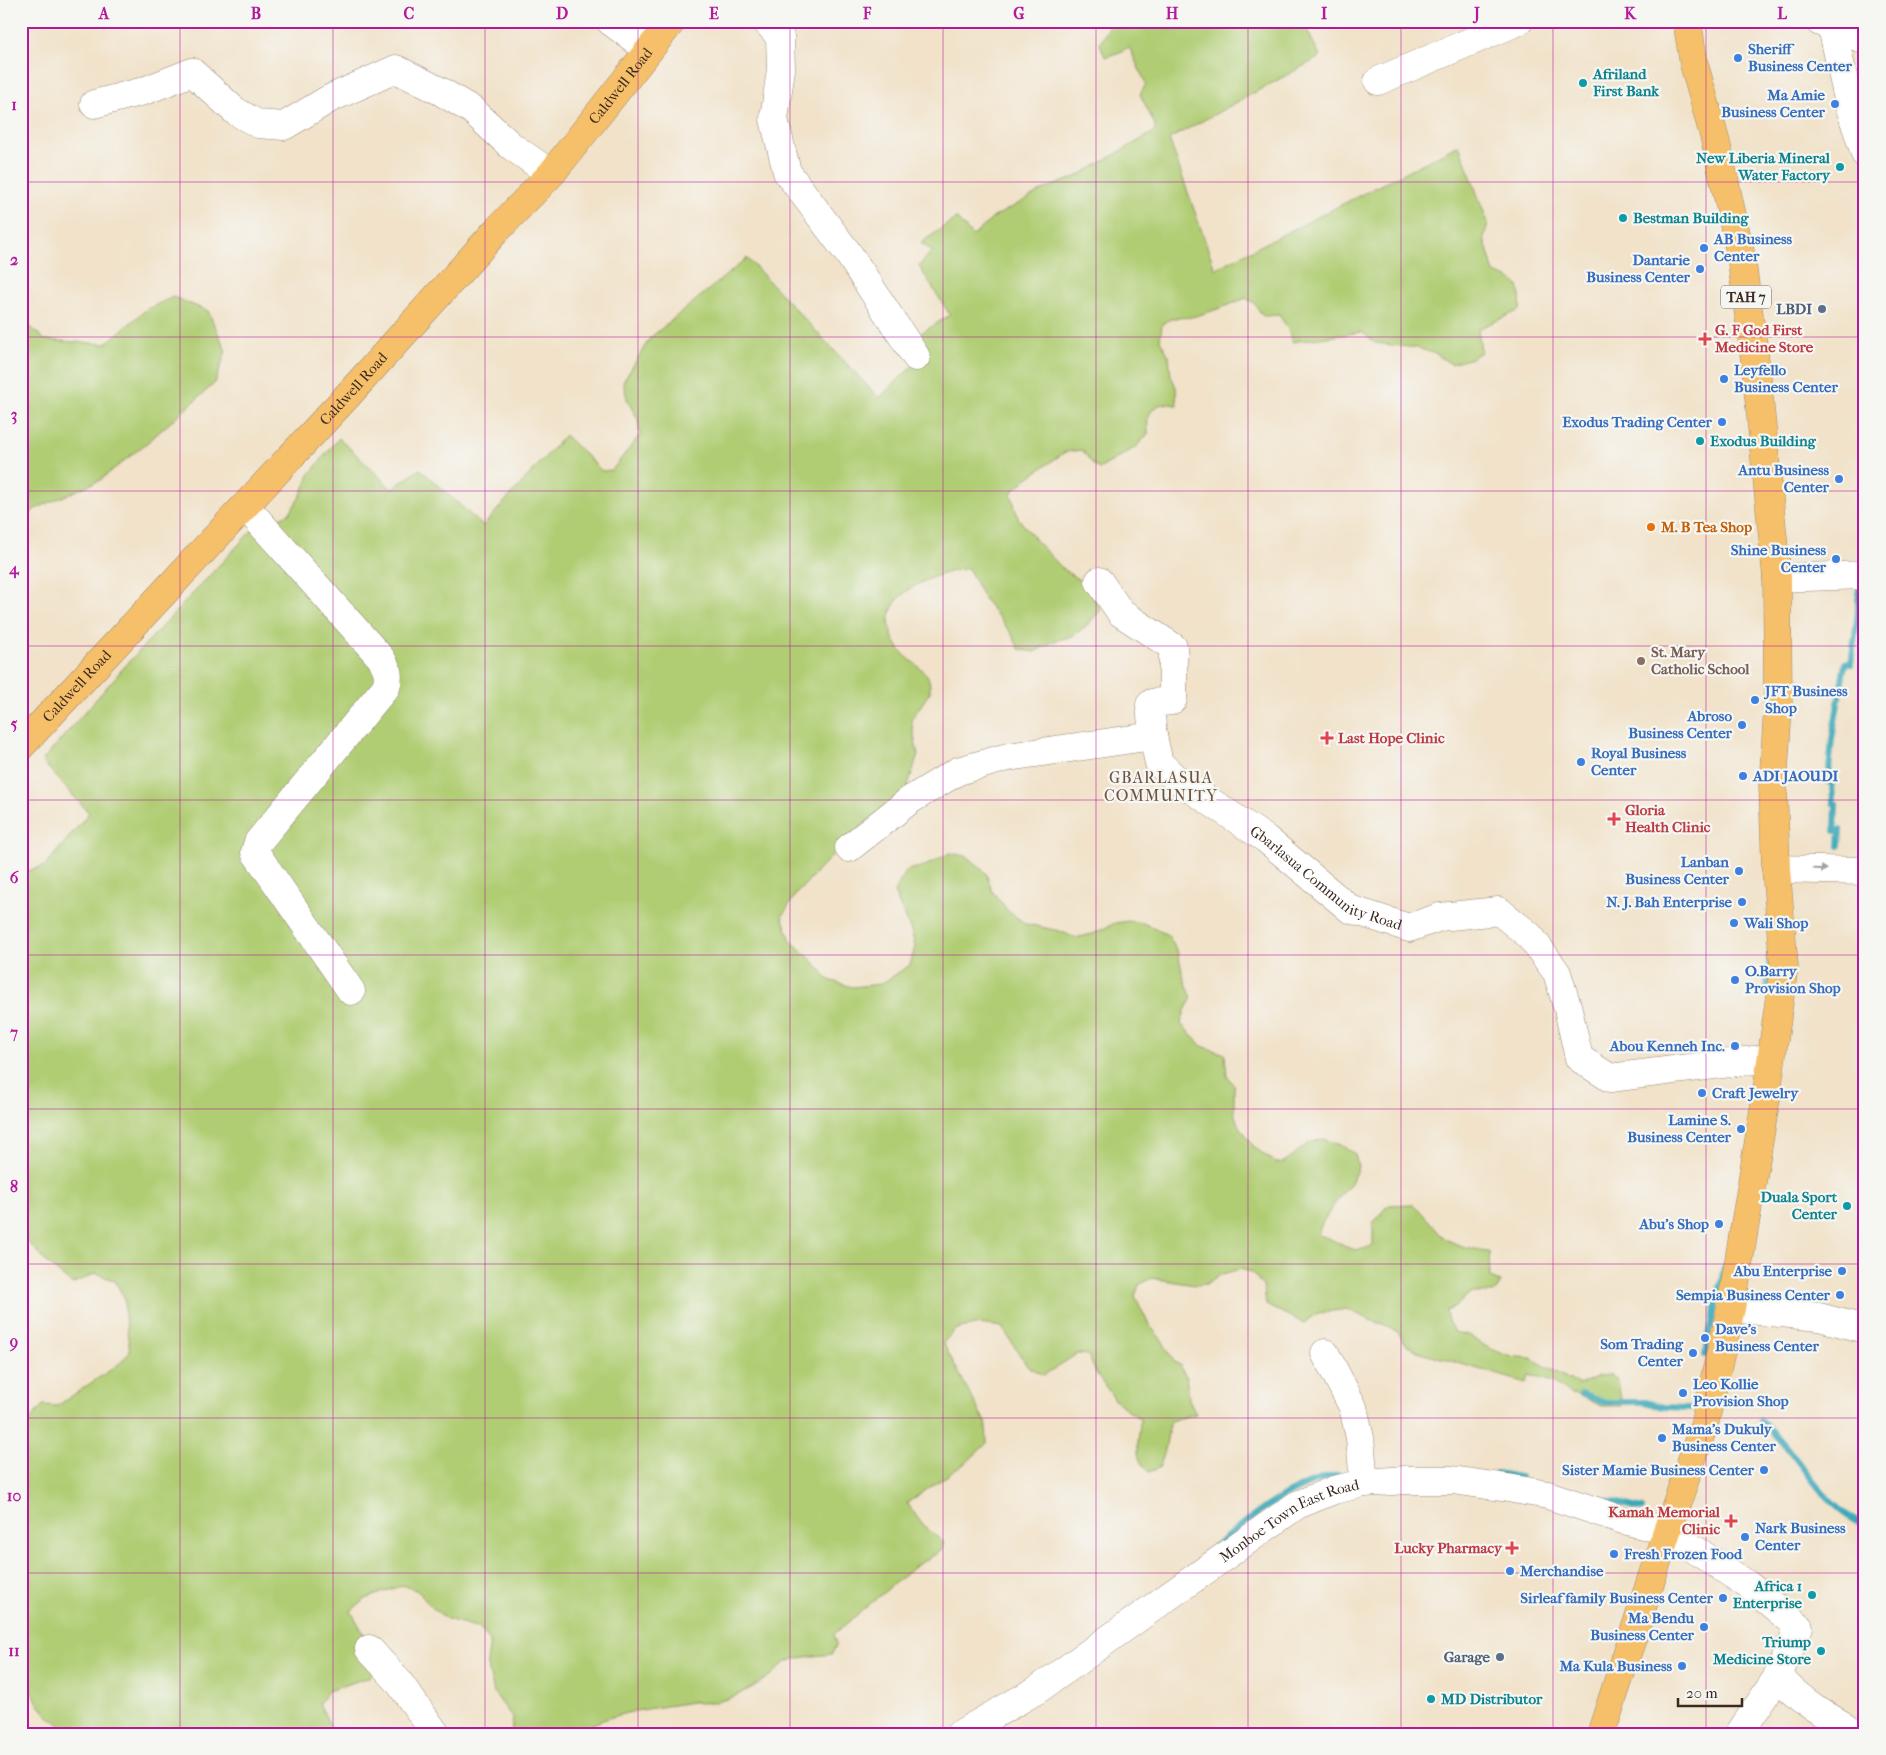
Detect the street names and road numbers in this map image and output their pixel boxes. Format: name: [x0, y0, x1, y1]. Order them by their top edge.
street label: Caldwell Road: [585, 44, 657, 128]
road number: TAH 7: [1721, 286, 1771, 308]
street label: Caldwell Road: [316, 348, 392, 429]
street label: Caldwell Road: [39, 645, 116, 726]
street label: Gbarlasua Community Road: [1246, 822, 1405, 934]
street label: Monboe Town East Road: [1216, 1475, 1362, 1566]

